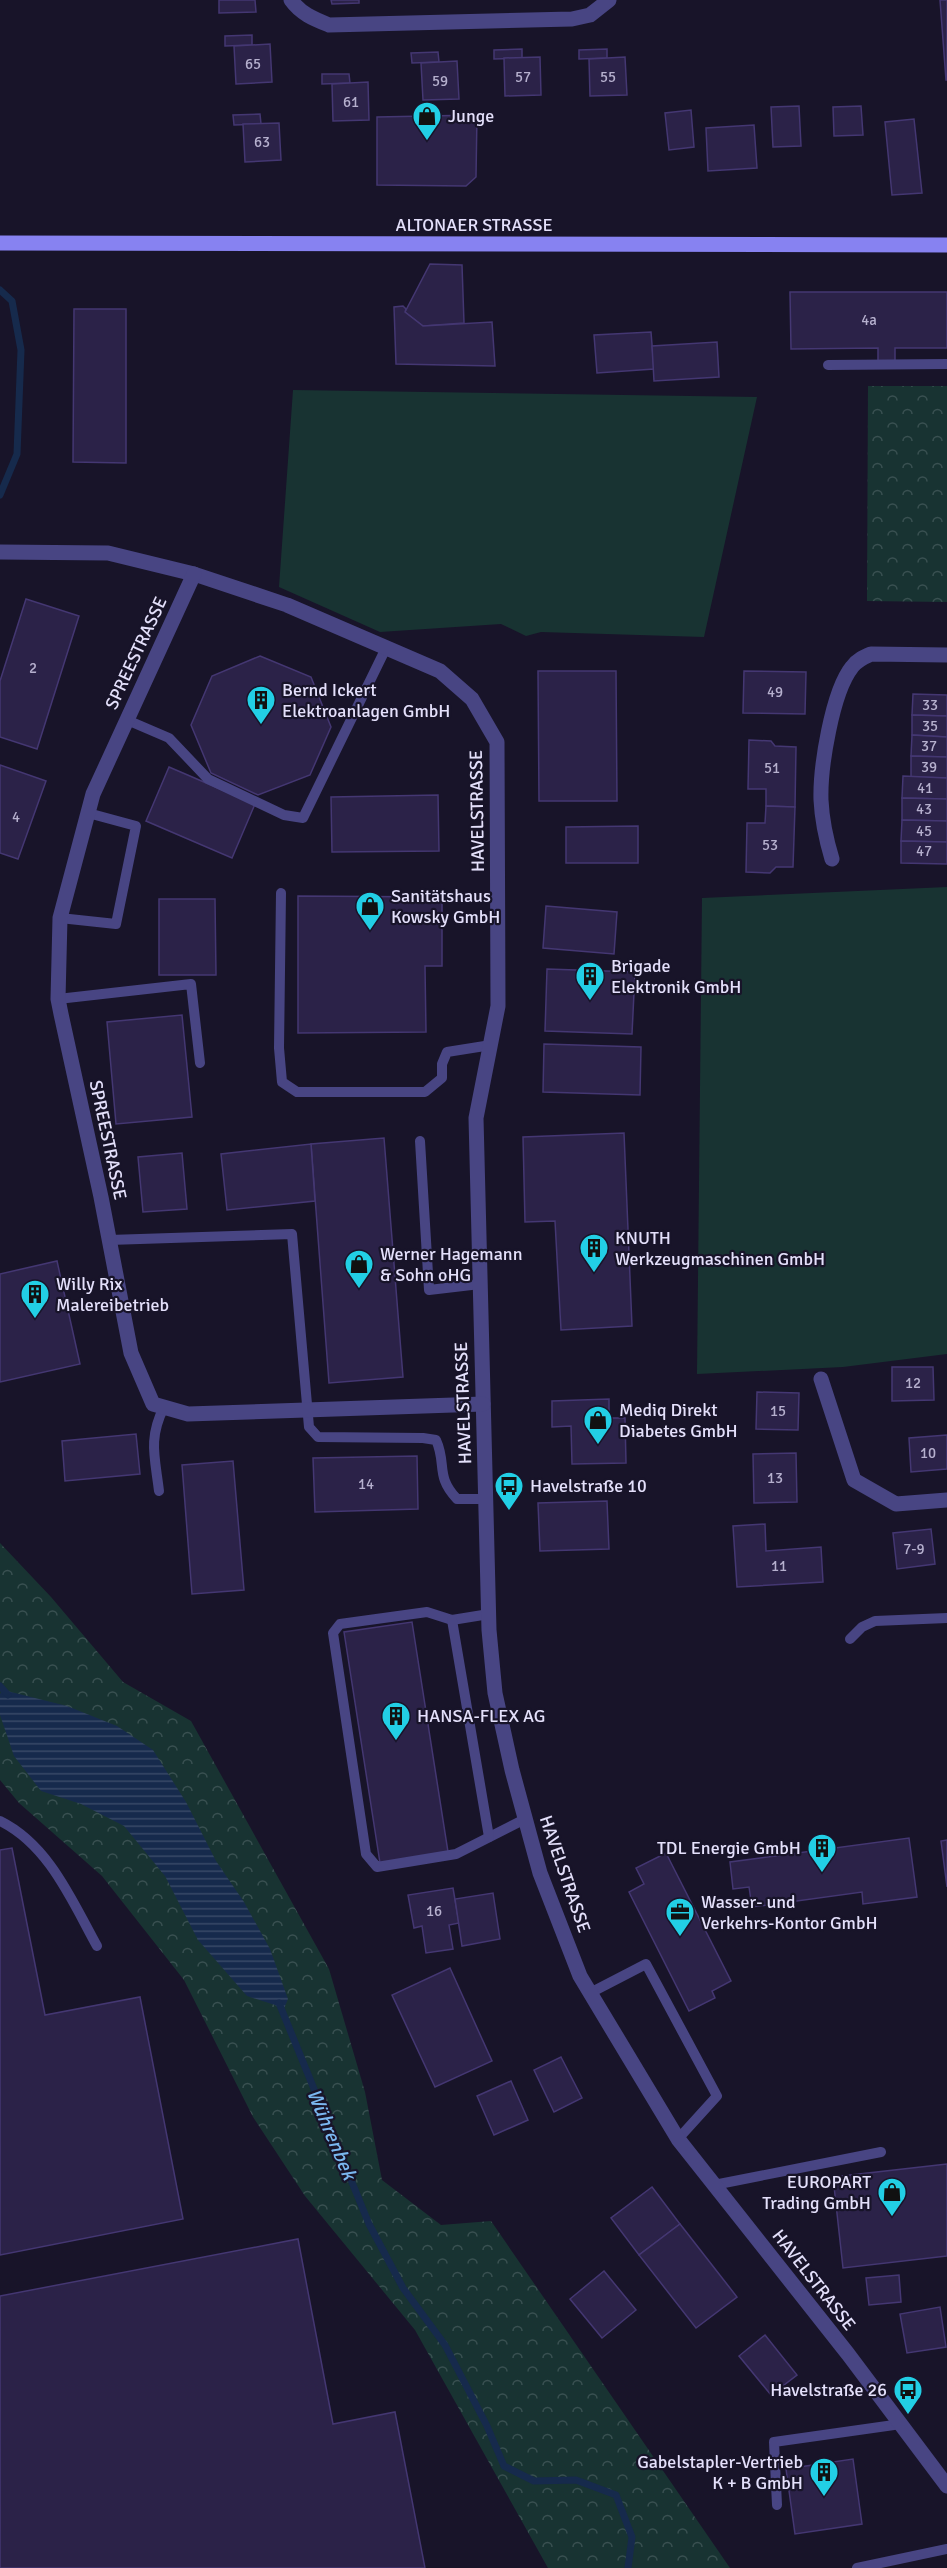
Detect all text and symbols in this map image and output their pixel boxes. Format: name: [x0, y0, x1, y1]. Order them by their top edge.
house number: 65: [245, 55, 261, 73]
house number: 57: [515, 68, 531, 86]
house number: 55: [600, 68, 616, 86]
house number: 59: [432, 72, 448, 90]
house number: 61: [343, 93, 359, 111]
shop icon: Junge: [411, 100, 443, 142]
place label: Junge: [448, 105, 494, 127]
house number: 63: [254, 133, 270, 151]
street label: ALTONAER STRASSE: [395, 214, 553, 236]
house number: 4a: [861, 311, 877, 329]
street label: SPREESTRASSE: [100, 593, 172, 713]
house number: 2: [29, 659, 37, 677]
place label: Bernd Ickert Elektroanlagen GmbH: [282, 679, 450, 722]
house number: 49: [767, 683, 783, 701]
building icon: Bernd Ickert Elektroanlagen GmbH: [245, 684, 277, 726]
house number: 33: [922, 696, 938, 714]
house number: 35: [922, 717, 938, 735]
house number: 37: [921, 737, 937, 755]
street label: HAVELSTRASSE: [465, 750, 489, 872]
house number: 39: [921, 758, 937, 776]
house number: 51: [764, 759, 780, 777]
house number: 41: [917, 779, 933, 797]
house number: 43: [916, 800, 932, 818]
house number: 4: [12, 808, 20, 826]
house number: 45: [916, 822, 932, 840]
house number: 53: [762, 836, 778, 854]
house number: 47: [916, 842, 932, 860]
place label: Sanitätshaus Kowsky GmbH: [391, 885, 500, 928]
shop icon: Sanitätshaus Kowsky GmbH: [354, 890, 386, 932]
place label: Brigade Elektronik GmbH: [611, 955, 742, 998]
building icon: Brigade Elektronik GmbH: [574, 960, 606, 1002]
street label: SPREESTRASSE: [85, 1078, 131, 1202]
place label: KNUTH Werkzeugmaschinen GmbH: [615, 1227, 825, 1270]
building icon: KNUTH Werkzeugmaschinen GmbH: [578, 1232, 610, 1274]
place label: Werner Hagemann & Sohn oHG: [380, 1243, 522, 1286]
shop icon: Werner Hagemann & Sohn oHG: [343, 1248, 375, 1290]
place label: Willy Rix Malereibetrieb: [56, 1273, 169, 1316]
building icon: Willy Rix Malereibetrieb: [19, 1278, 51, 1320]
street label: HAVELSTRASSE: [450, 1341, 476, 1465]
house number: 12: [905, 1374, 921, 1392]
place label: Mediq Direkt Diabetes GmbH: [619, 1399, 738, 1442]
house number: 15: [770, 1402, 786, 1420]
shop icon: Mediq Direkt Diabetes GmbH: [582, 1404, 614, 1446]
house number: 10: [920, 1444, 936, 1462]
house number: 13: [767, 1469, 783, 1487]
bus stop icon: Havelstraße 10: [493, 1470, 525, 1512]
house number: 14: [358, 1475, 374, 1493]
place label: Havelstraße 10: [530, 1475, 647, 1497]
house number: 7-9: [903, 1540, 925, 1558]
house number: 11: [771, 1557, 787, 1575]
building icon: HANSA-FLEX AG: [380, 1700, 412, 1742]
place label: HANSA-FLEX AG: [417, 1705, 545, 1727]
street label: HAVELSTRASSE: [535, 1813, 595, 1935]
building icon: TDL Energie GmbH: [806, 1832, 838, 1874]
place label: TDL Energie GmbH: [657, 1837, 801, 1859]
place label: Wasser- und Verkehrs-Kontor GmbH: [701, 1891, 878, 1934]
office icon: Wasser- und Verkehrs-Kontor GmbH: [664, 1896, 696, 1938]
house number: 16: [426, 1902, 442, 1920]
water label: Wührenbek: [301, 2085, 363, 2185]
place label: EUROPART Trading GmbH: [762, 2171, 871, 2214]
shop icon: EUROPART Trading GmbH: [876, 2176, 908, 2218]
street label: HAVELSTRASSE: [768, 2225, 860, 2335]
bus stop icon: Havelstraße 26: [892, 2374, 924, 2416]
place label: Havelstraße 26: [770, 2379, 887, 2401]
place label: Gabelstapler-Vertrieb K + B GmbH: [637, 2451, 803, 2494]
building icon: Gabelstapler-Vertrieb K + B GmbH: [808, 2456, 840, 2498]

